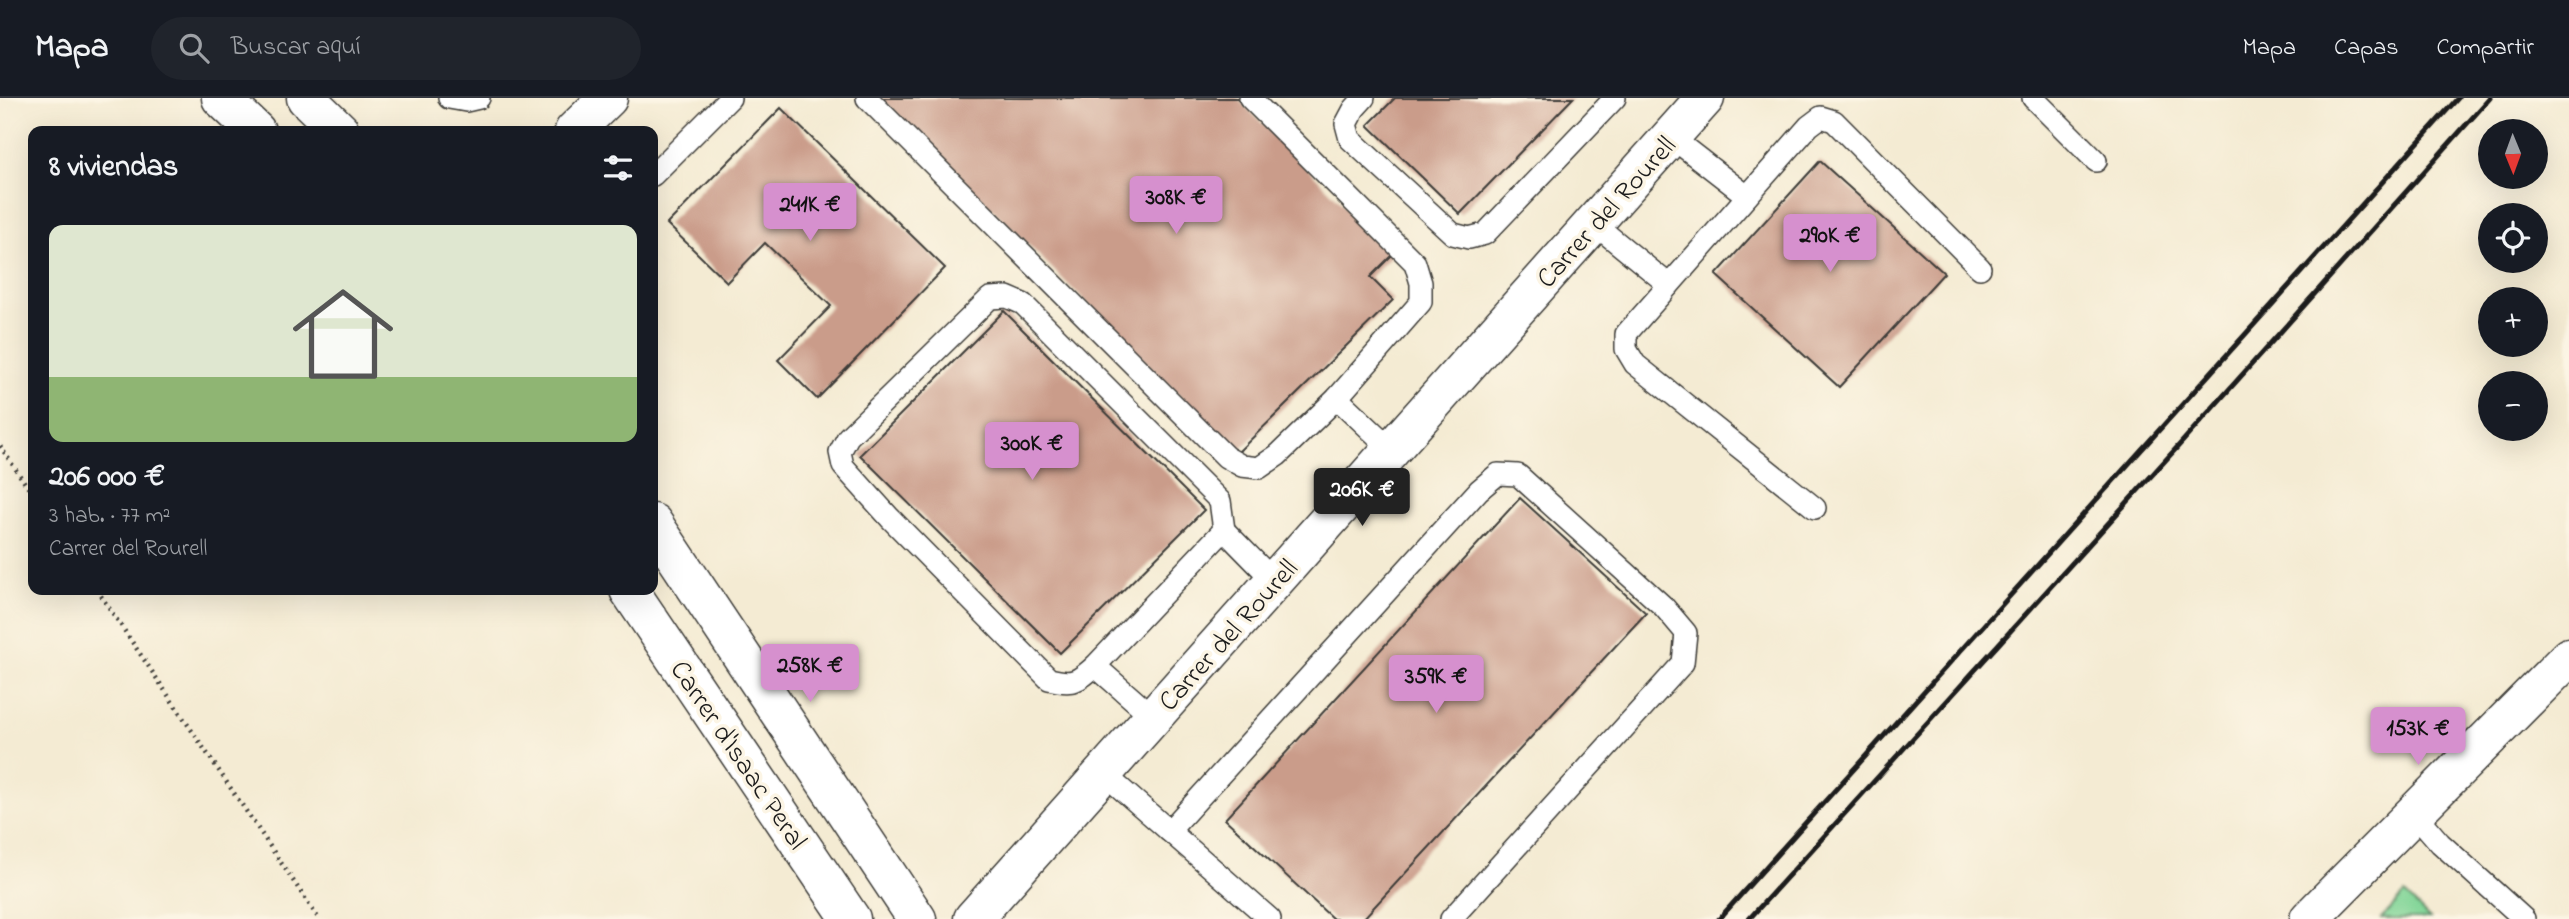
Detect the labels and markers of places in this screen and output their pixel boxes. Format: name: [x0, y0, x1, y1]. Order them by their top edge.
pin: 308K €: [1119, 176, 1233, 236]
pin: 241K €: [753, 184, 867, 243]
pin: 290K €: [1773, 214, 1887, 274]
pin: 300K €: [975, 422, 1089, 482]
pin: 206K €: [1305, 468, 1419, 528]
pin: 258K €: [753, 644, 867, 704]
pin: 359K €: [1379, 656, 1493, 715]
pin: 153K €: [2361, 708, 2475, 767]

